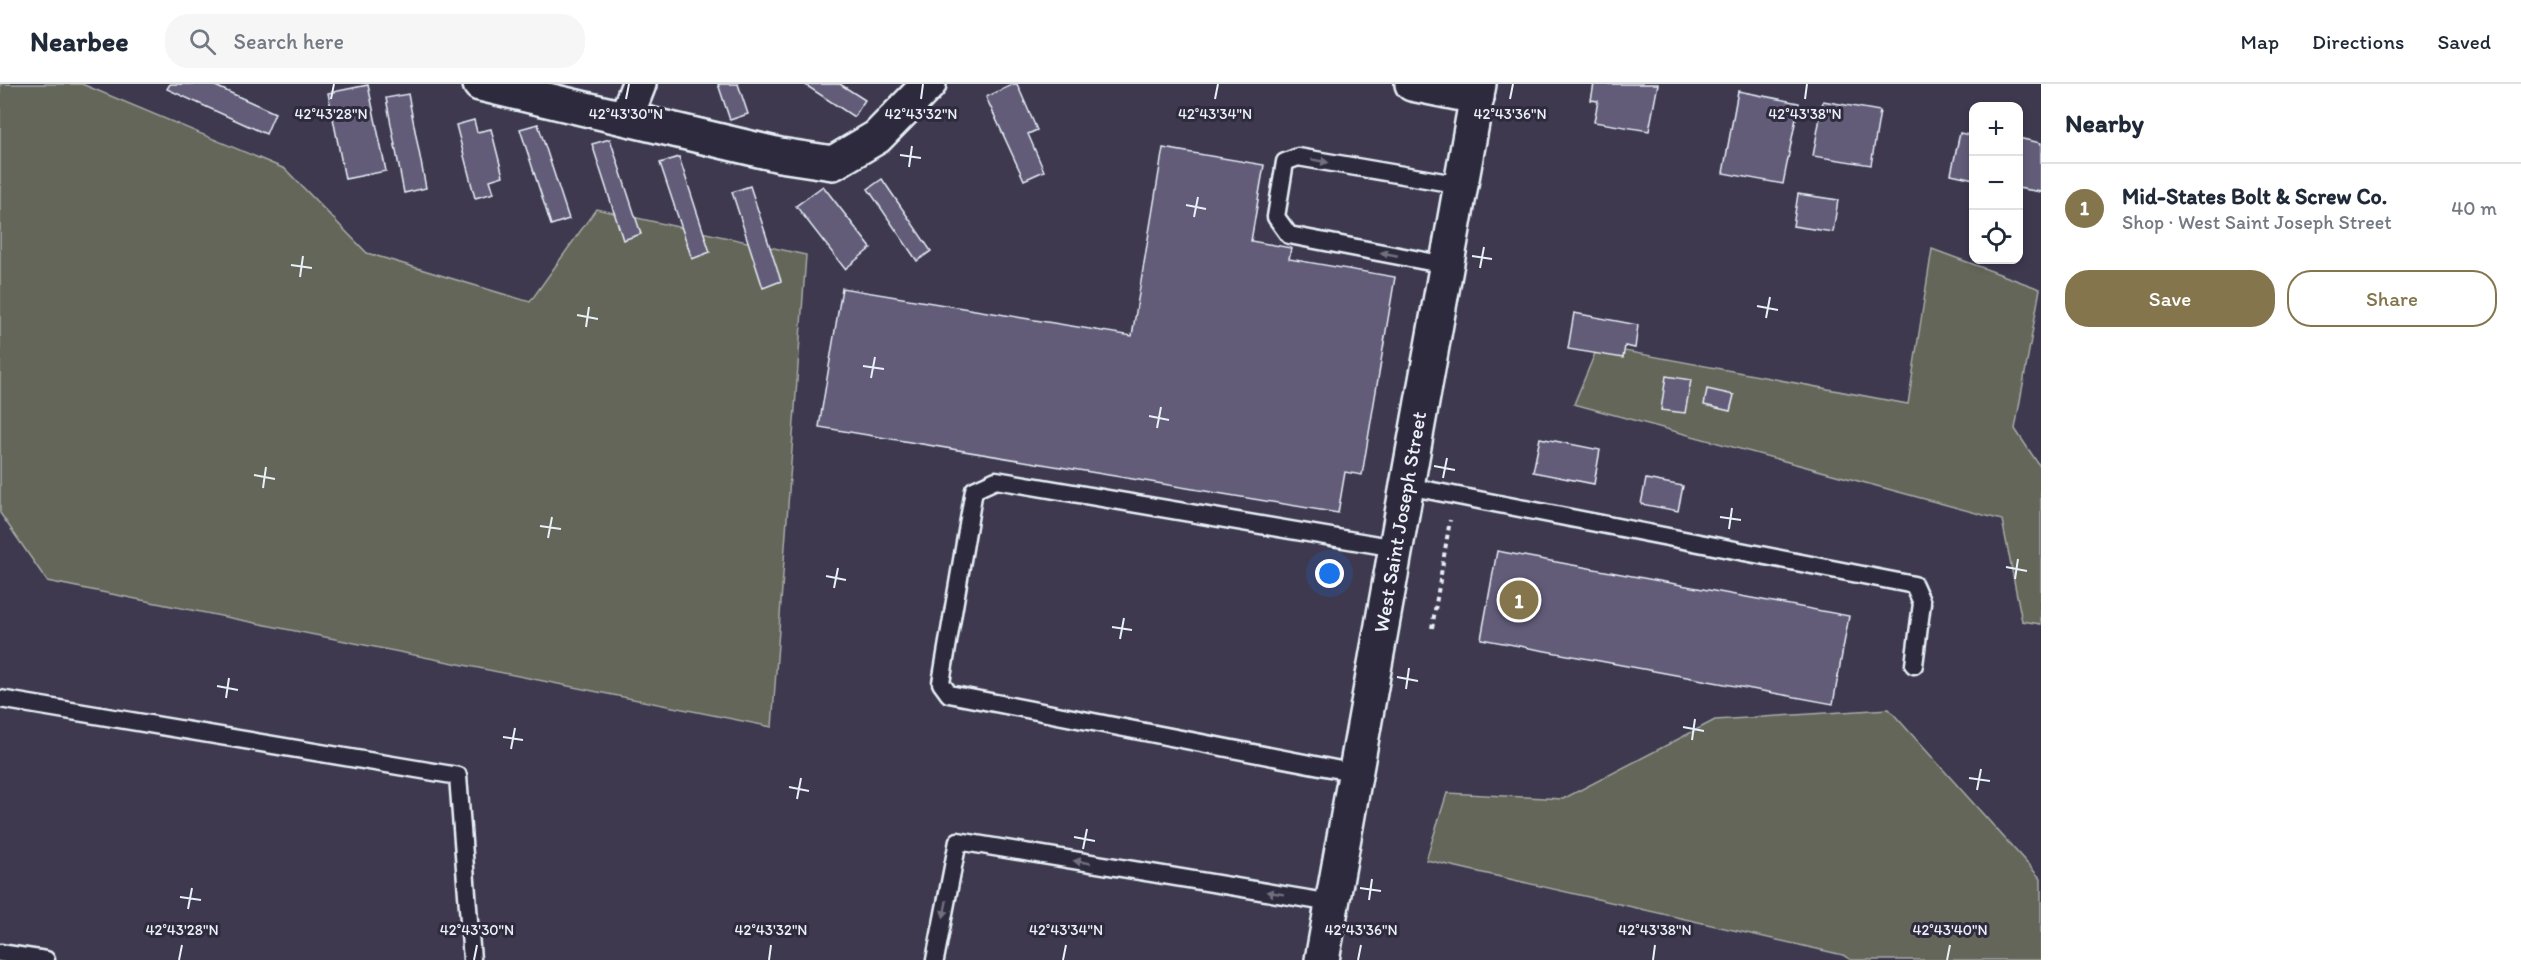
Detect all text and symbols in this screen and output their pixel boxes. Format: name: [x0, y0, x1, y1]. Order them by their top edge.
search box: [165, 14, 585, 68]
text: Nearbee: [30, 24, 129, 58]
icon: search: [186, 25, 219, 58]
text: Search here: [234, 28, 344, 55]
text: Map: [2241, 29, 2279, 54]
text: Directions: [2312, 29, 2404, 54]
text: Saved: [2437, 29, 2491, 54]
map controls: [1969, 102, 2023, 264]
button: +: [1969, 102, 2023, 156]
text: 42°43'28"N: [294, 105, 368, 123]
text: 42°43'30"N: [589, 105, 663, 123]
text: 42°43'32"N: [885, 105, 957, 123]
text: 42°43'34"N: [1178, 105, 1252, 123]
text: 42°43'36"N: [1473, 105, 1547, 123]
text: 42°43'38"N: [1768, 105, 1842, 123]
text: Nearby: [2065, 107, 2144, 139]
button: −: [1969, 156, 2023, 210]
one-way arrow: [1311, 157, 1330, 166]
text: Mid-States Bolt & Screw Co.: [2122, 183, 2387, 210]
text: 1: [2080, 196, 2089, 220]
text: 40 m: [2451, 196, 2497, 220]
button: locate: [1969, 210, 2023, 264]
text: Shop · West Saint Joseph Street: [2122, 210, 2392, 234]
one-way arrow: [1379, 249, 1398, 258]
button: Save: [2065, 270, 2275, 327]
button: Share: [2287, 270, 2497, 327]
street label: West Saint Joseph Street: [1368, 409, 1431, 635]
your location: [1315, 559, 1344, 588]
pin: 1: [1500, 578, 1538, 622]
one-way arrow: [1072, 857, 1091, 866]
one-way arrow: [1265, 889, 1284, 898]
one-way arrow: [940, 900, 949, 919]
text: 42°43'28"N: [145, 921, 219, 939]
text: 42°43'30"N: [440, 921, 514, 939]
text: 42°43'32"N: [735, 921, 807, 939]
text: 42°43'34"N: [1029, 921, 1103, 939]
text: 42°43'36"N: [1324, 921, 1398, 939]
text: 42°43'38"N: [1618, 921, 1692, 939]
text: 42°43'40"N: [1912, 921, 1988, 939]

